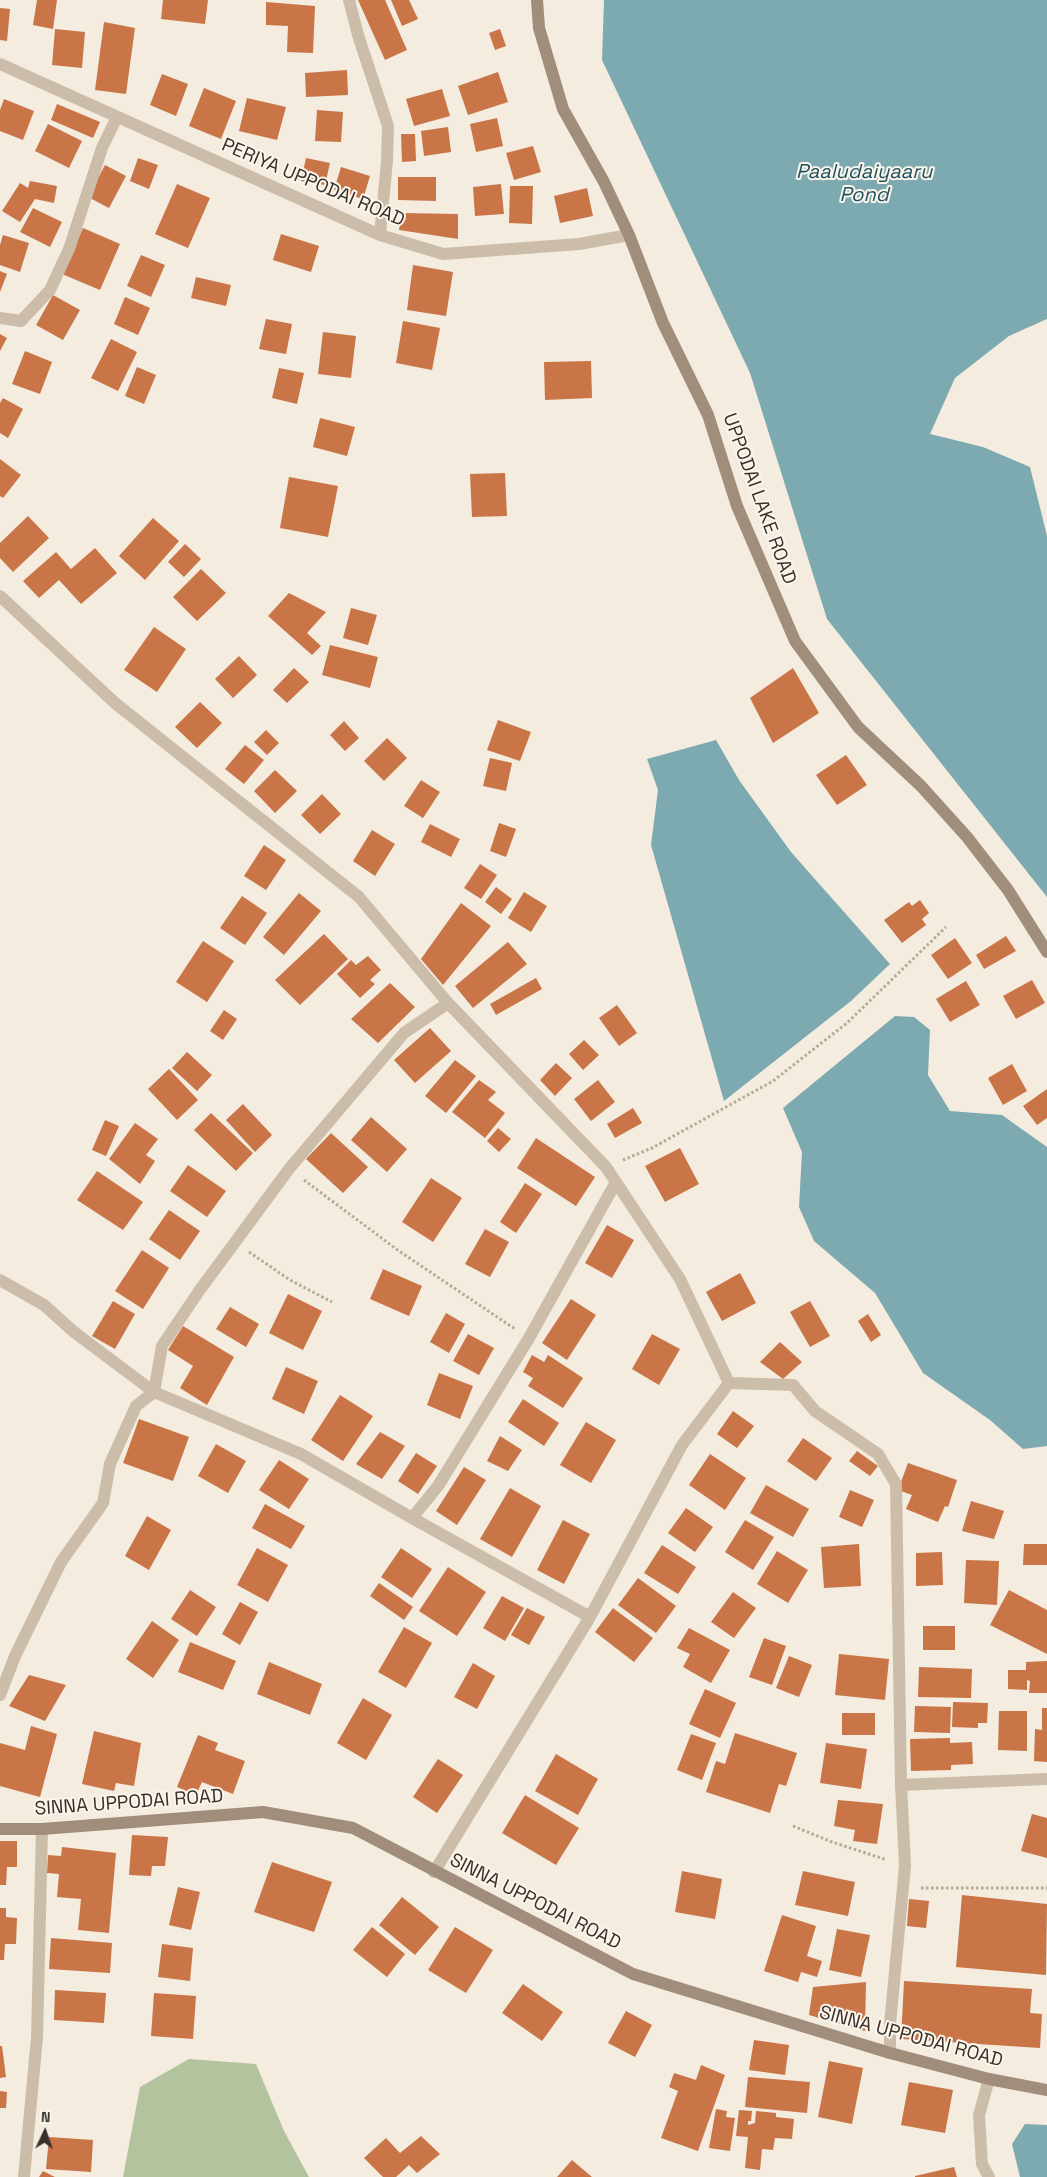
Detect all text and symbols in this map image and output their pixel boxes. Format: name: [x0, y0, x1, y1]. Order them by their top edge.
street label: PERIYA UPPODAI ROAD: [218, 134, 408, 232]
water label: Paaludaiyaaru Pond: [796, 161, 932, 208]
street label: UPPODAI LAKE ROAD: [717, 410, 801, 588]
street label: SINNA UPPODAI ROAD: [34, 1785, 224, 1821]
street label: SINNA UPPODAI ROAD: [446, 1849, 624, 1955]
street label: SINNA UPPODAI ROAD: [817, 2002, 1005, 2072]
north arrow: [20, 2107, 70, 2157]
text: N: [41, 2108, 51, 2126]

